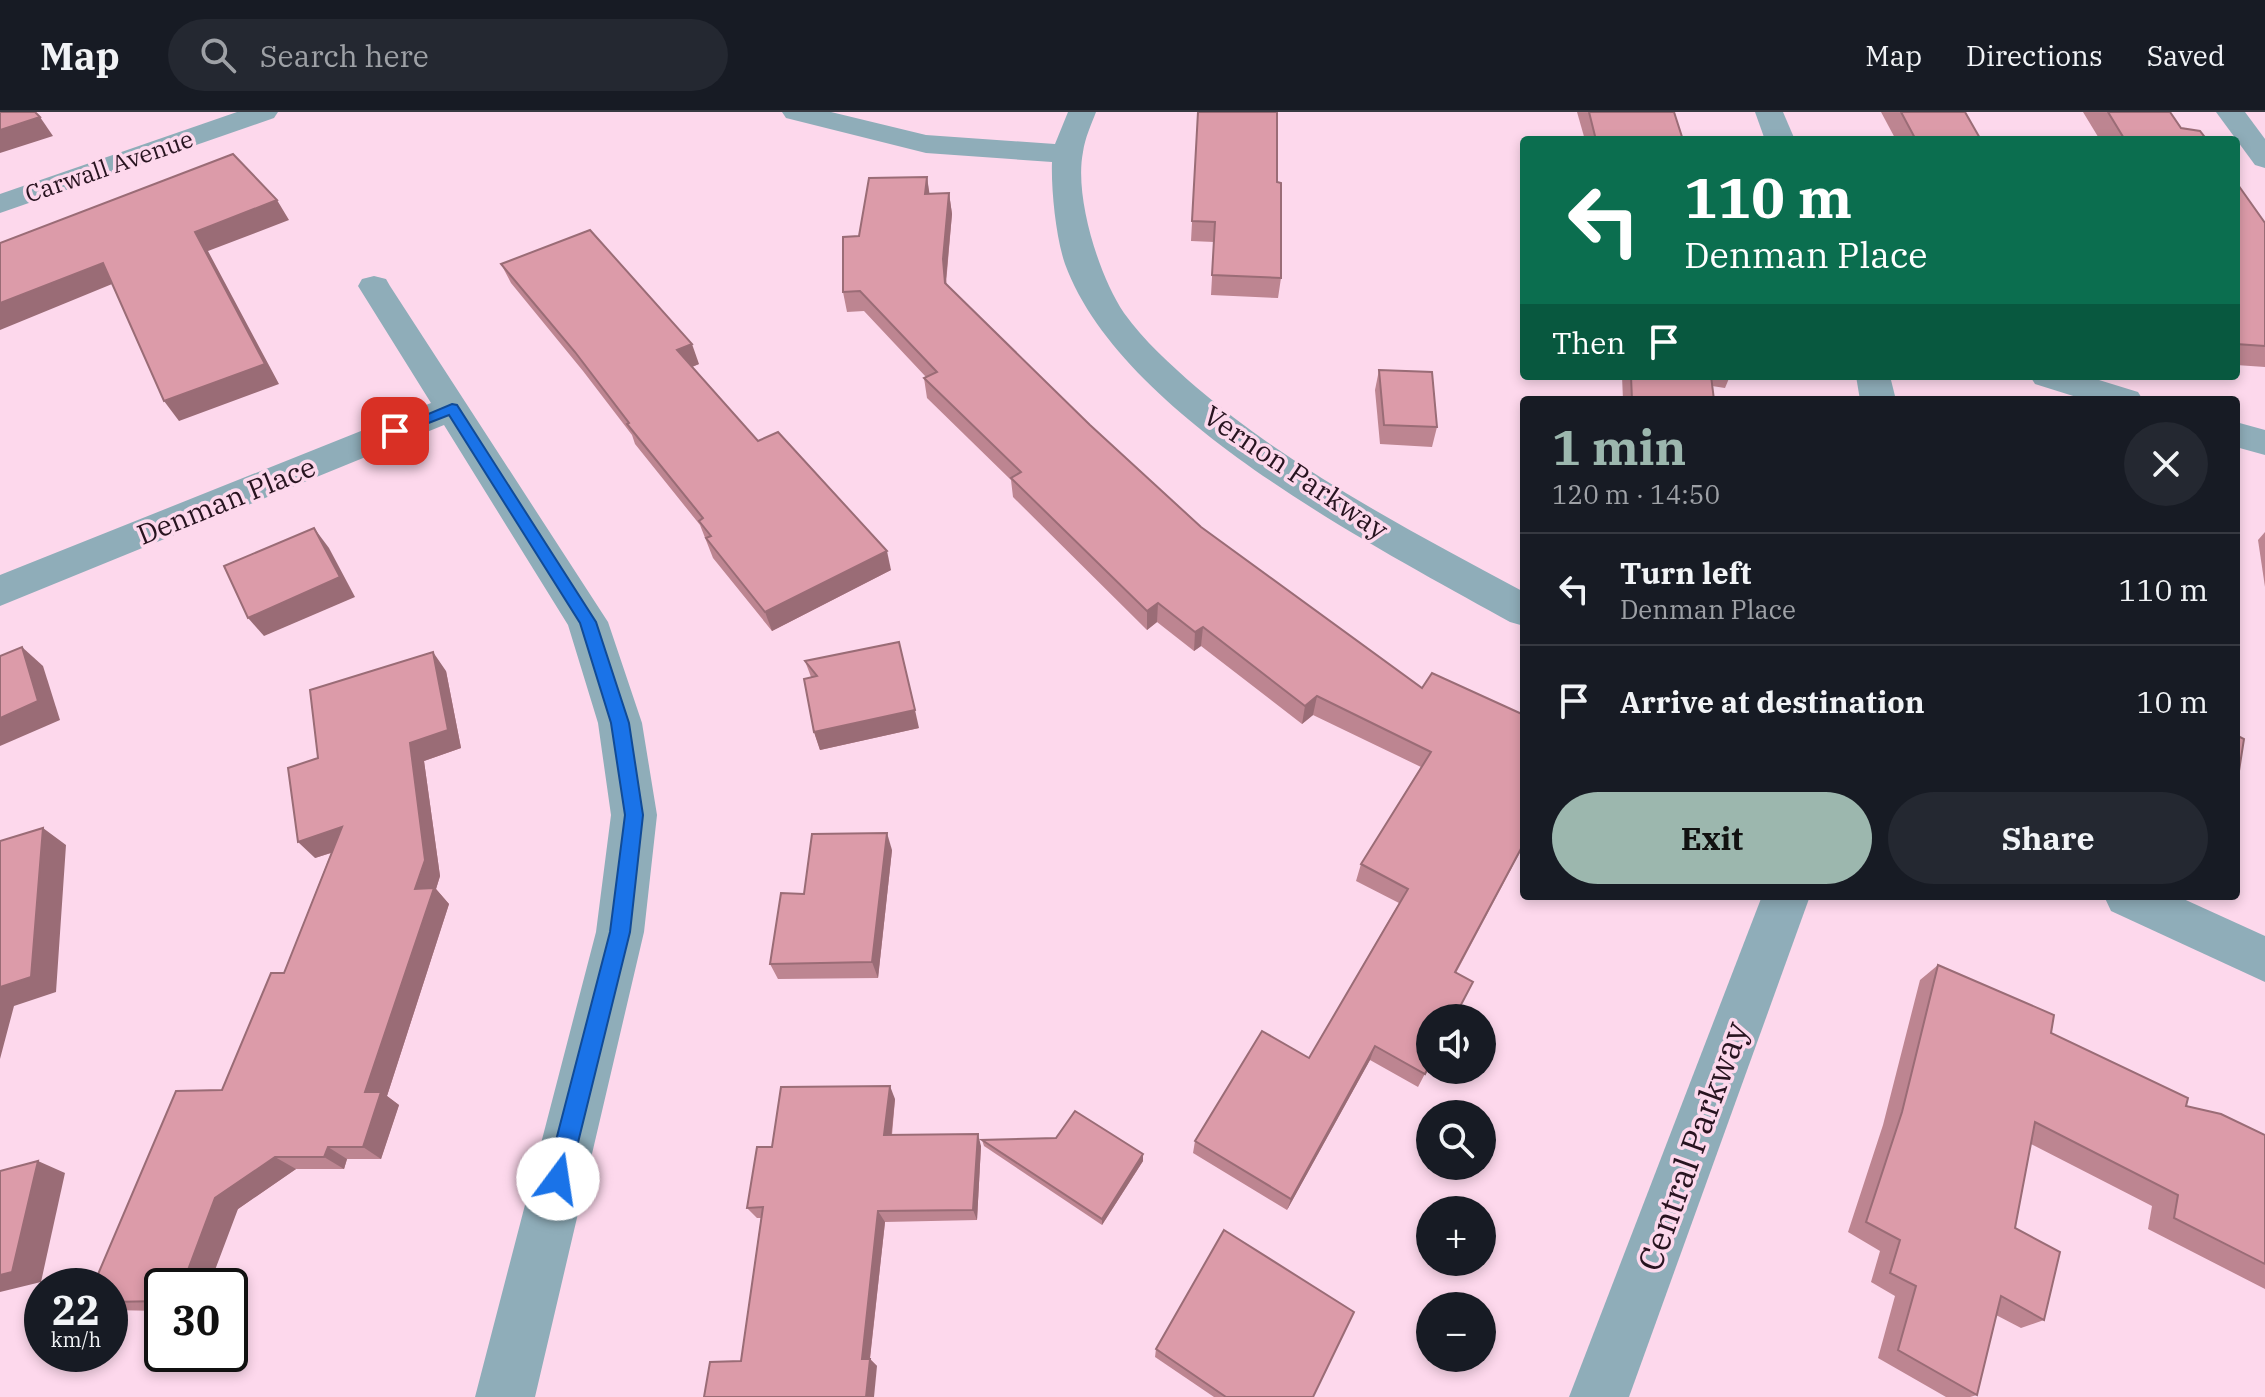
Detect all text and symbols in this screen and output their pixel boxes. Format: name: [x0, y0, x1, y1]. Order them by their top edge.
search box: [168, 19, 728, 91]
text: Map: [40, 31, 120, 80]
icon: search: [196, 33, 240, 77]
text: Search here: [260, 36, 429, 75]
text: Map: [1865, 37, 1922, 74]
text: Directions: [1966, 37, 2103, 74]
text: Saved: [2147, 37, 2225, 74]
street label: Carwall Avenue: [21, 122, 197, 210]
text: 110 m: [1684, 161, 1852, 233]
icon: left: [1552, 168, 1656, 272]
text: Denman Place: [1684, 231, 1928, 278]
icon: arrive: [1642, 320, 1686, 364]
text: Then: [1552, 323, 1626, 362]
pin: [361, 397, 429, 465]
street label: Vernon Parkway: [1196, 397, 1396, 548]
icon: arrive: [373, 409, 417, 453]
text: 1 min: [1552, 416, 1686, 478]
button: close: [2124, 422, 2208, 506]
street label: Denman Place: [131, 447, 321, 553]
text: 120 m · 14:50: [1552, 477, 1720, 511]
text: Turn left: [1620, 553, 1752, 592]
icon: left: [1552, 567, 1596, 611]
text: 110 m: [2118, 570, 2208, 609]
text: Denman Place: [1620, 592, 1796, 626]
icon: arrive: [1552, 679, 1596, 723]
text: Arrive at destination: [1620, 682, 1925, 721]
text: 10 m: [2136, 682, 2208, 721]
button: Exit: [1552, 792, 1872, 884]
button: Share: [1888, 792, 2208, 884]
map controls: [1416, 1004, 1496, 1372]
button: sound: [1416, 1004, 1496, 1084]
street label: Central Parkway: [1626, 1015, 1758, 1277]
button: search: [1416, 1100, 1496, 1180]
position arrow: [516, 1137, 600, 1221]
button: +: [1416, 1196, 1496, 1276]
speed limit sign: 30: [144, 1268, 248, 1372]
text: 22: [52, 1284, 100, 1336]
button: −: [1416, 1292, 1496, 1372]
text: km/h: [51, 1326, 101, 1353]

